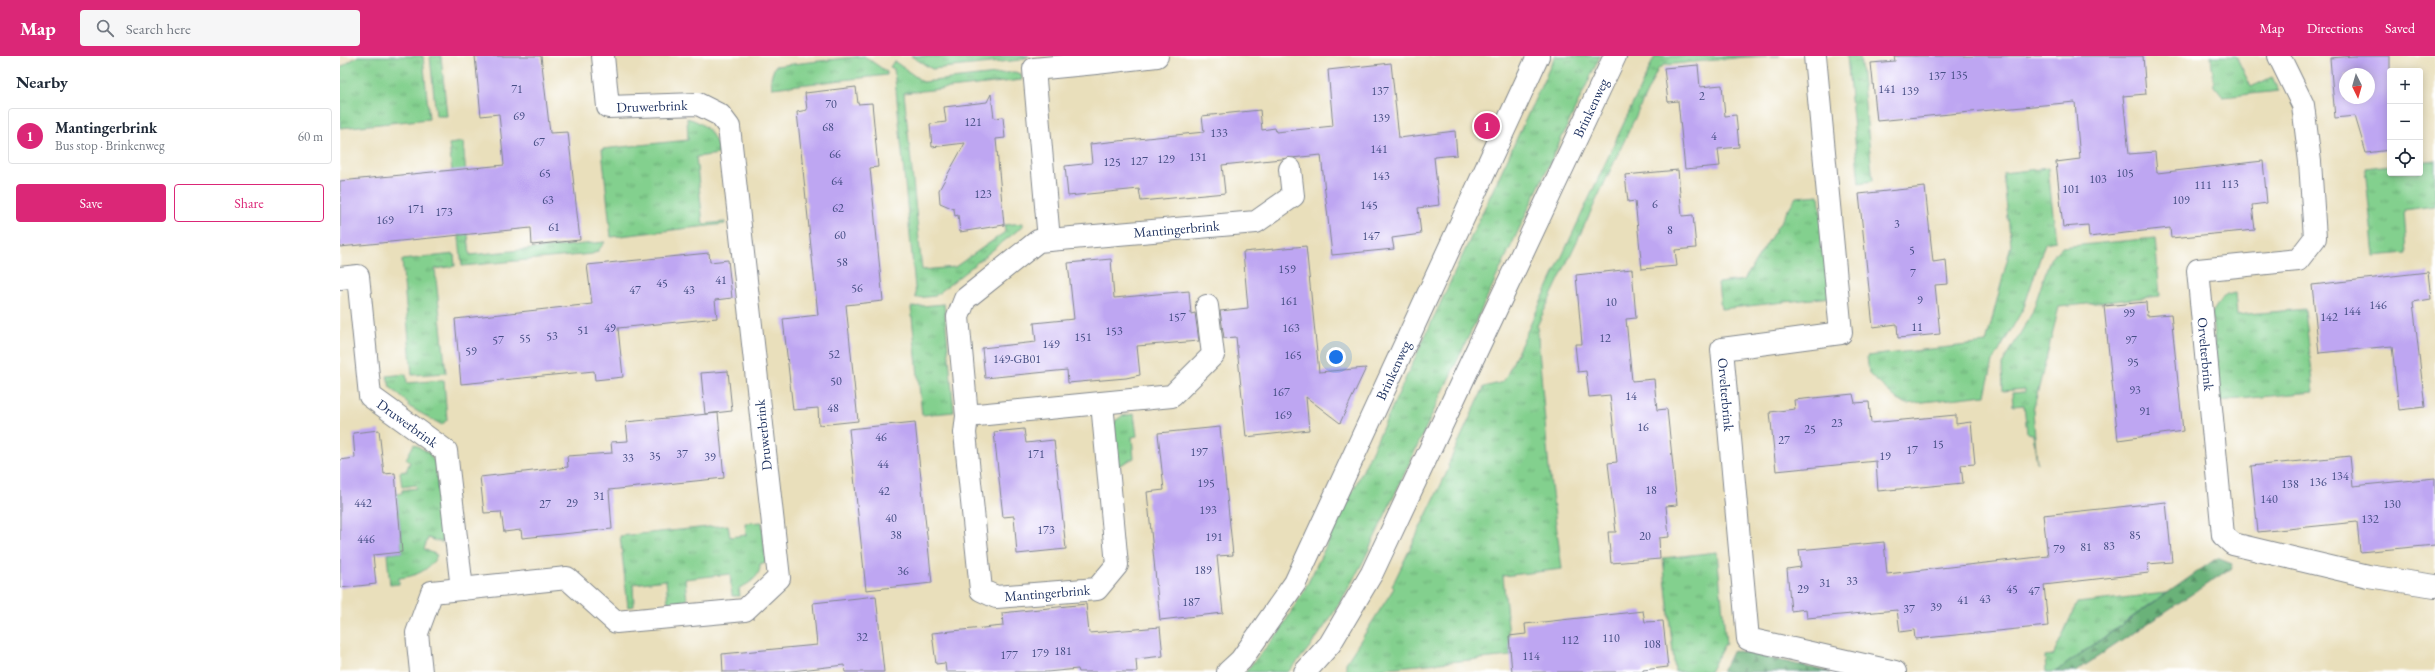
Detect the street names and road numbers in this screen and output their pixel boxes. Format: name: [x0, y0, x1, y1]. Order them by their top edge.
street label: Brinkenweg: [1569, 74, 1613, 140]
street label: Druwerbrink: [616, 96, 688, 116]
street label: Mantingerbrink: [1133, 216, 1221, 242]
street label: Orvelterbrink: [2194, 317, 2218, 392]
street label: Brinkenweg: [1372, 337, 1415, 403]
street label: Orvelterbrink: [1714, 357, 1738, 433]
street label: Druwerbrink: [373, 395, 442, 452]
street label: Druwerbrink: [750, 398, 776, 471]
street label: Mantingerbrink: [1004, 581, 1091, 605]

